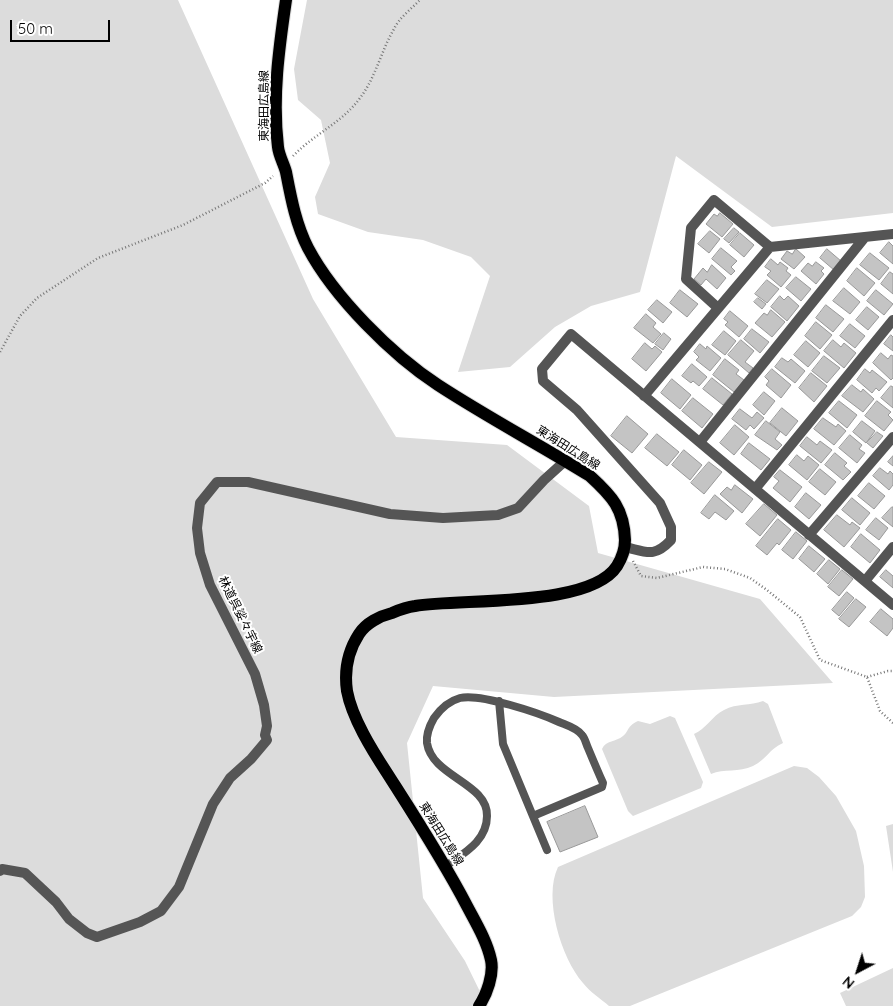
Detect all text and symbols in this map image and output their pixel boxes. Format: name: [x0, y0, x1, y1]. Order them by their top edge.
scale bar: [12, 10, 112, 42]
text: 50 m: [18, 19, 53, 38]
street label: 東海田広島線: [257, 70, 271, 142]
street label: 東海田広島線: [534, 423, 602, 473]
street label: 林道呉娑々宇線: [215, 574, 265, 656]
street label: 東海田広島線: [416, 800, 466, 868]
north arrow: [833, 946, 883, 996]
text: N: [839, 972, 858, 993]

